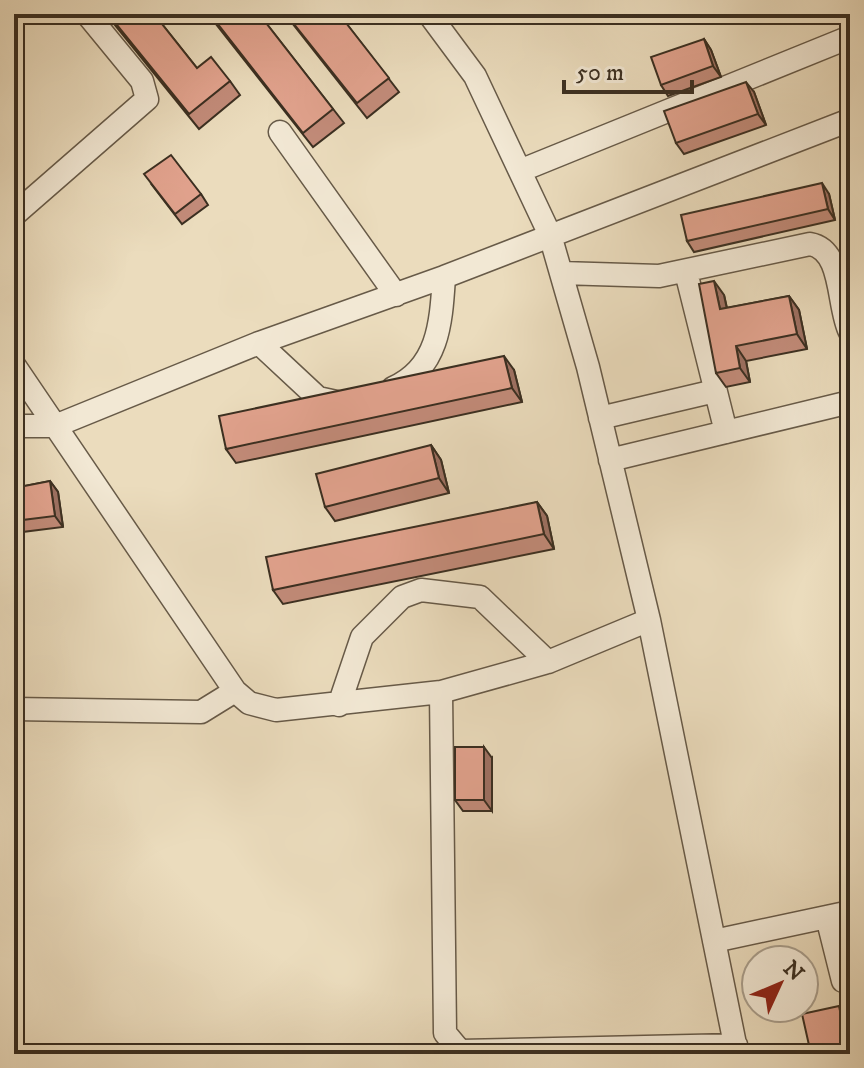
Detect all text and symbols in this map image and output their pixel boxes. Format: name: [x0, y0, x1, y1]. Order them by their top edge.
scale bar: [564, 44, 692, 94]
text: 50 m: [576, 58, 624, 88]
north arrow: [740, 944, 820, 1024]
text: N: [777, 955, 809, 987]

